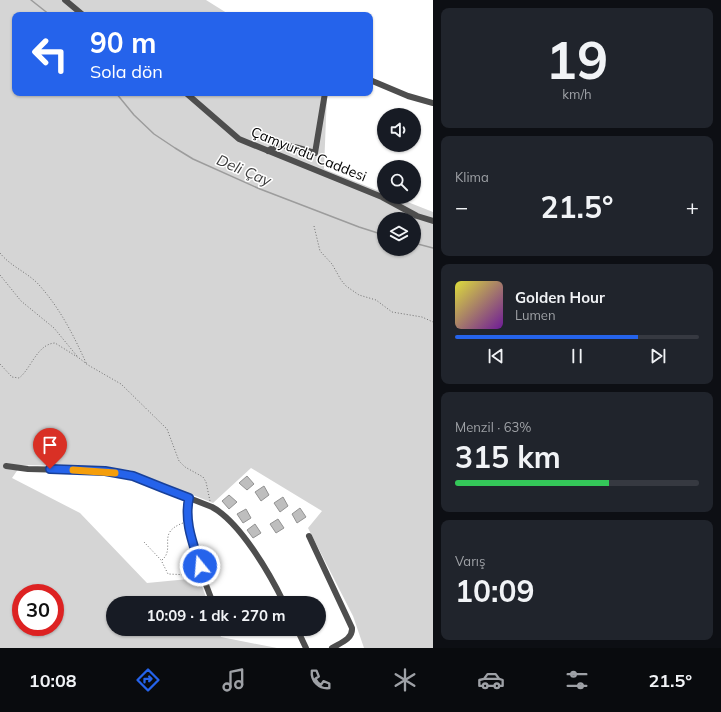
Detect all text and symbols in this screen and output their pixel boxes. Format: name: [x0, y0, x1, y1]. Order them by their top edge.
text: 90 m: [90, 25, 156, 60]
text: 19: [546, 27, 608, 92]
icon: left: [24, 28, 76, 80]
text: Sola dön: [90, 60, 163, 83]
text: km/h: [562, 86, 592, 102]
map controls: [377, 108, 421, 256]
button: sound: [377, 108, 421, 152]
street label: Çamyurdu Caddesi: [249, 123, 369, 185]
water label: Deli Çay: [214, 150, 275, 190]
button: search: [377, 160, 421, 204]
text: Klima: [455, 169, 489, 185]
text: 21.5°: [541, 188, 613, 226]
text: −: [455, 193, 468, 221]
text: +: [686, 193, 699, 221]
button: layers: [377, 212, 421, 256]
text: Golden Hour: [515, 288, 605, 307]
text: Lumen: [515, 307, 556, 323]
icon: previous: [485, 345, 507, 367]
icon: pause: [566, 345, 588, 367]
icon: next: [647, 345, 669, 367]
text: Menzil · 63%: [455, 419, 531, 435]
pin: [33, 428, 67, 469]
icon: arrive: [39, 434, 61, 456]
text: 315 km: [455, 438, 561, 476]
position arrow: [179, 545, 221, 587]
text: Varış: [455, 553, 485, 569]
text: 10:09: [455, 572, 534, 610]
speed limit sign: 30: [12, 584, 64, 636]
text: 10:09 · 1 dk · 270 m: [147, 606, 285, 625]
icon: directions: [134, 666, 162, 694]
icon: music: [220, 666, 248, 694]
icon: phone: [306, 666, 334, 694]
icon: climate: [391, 666, 419, 694]
icon: car: [477, 666, 505, 694]
icon: filters: [563, 666, 591, 694]
text: 10:08: [29, 669, 77, 692]
text: 21.5°: [648, 669, 692, 692]

